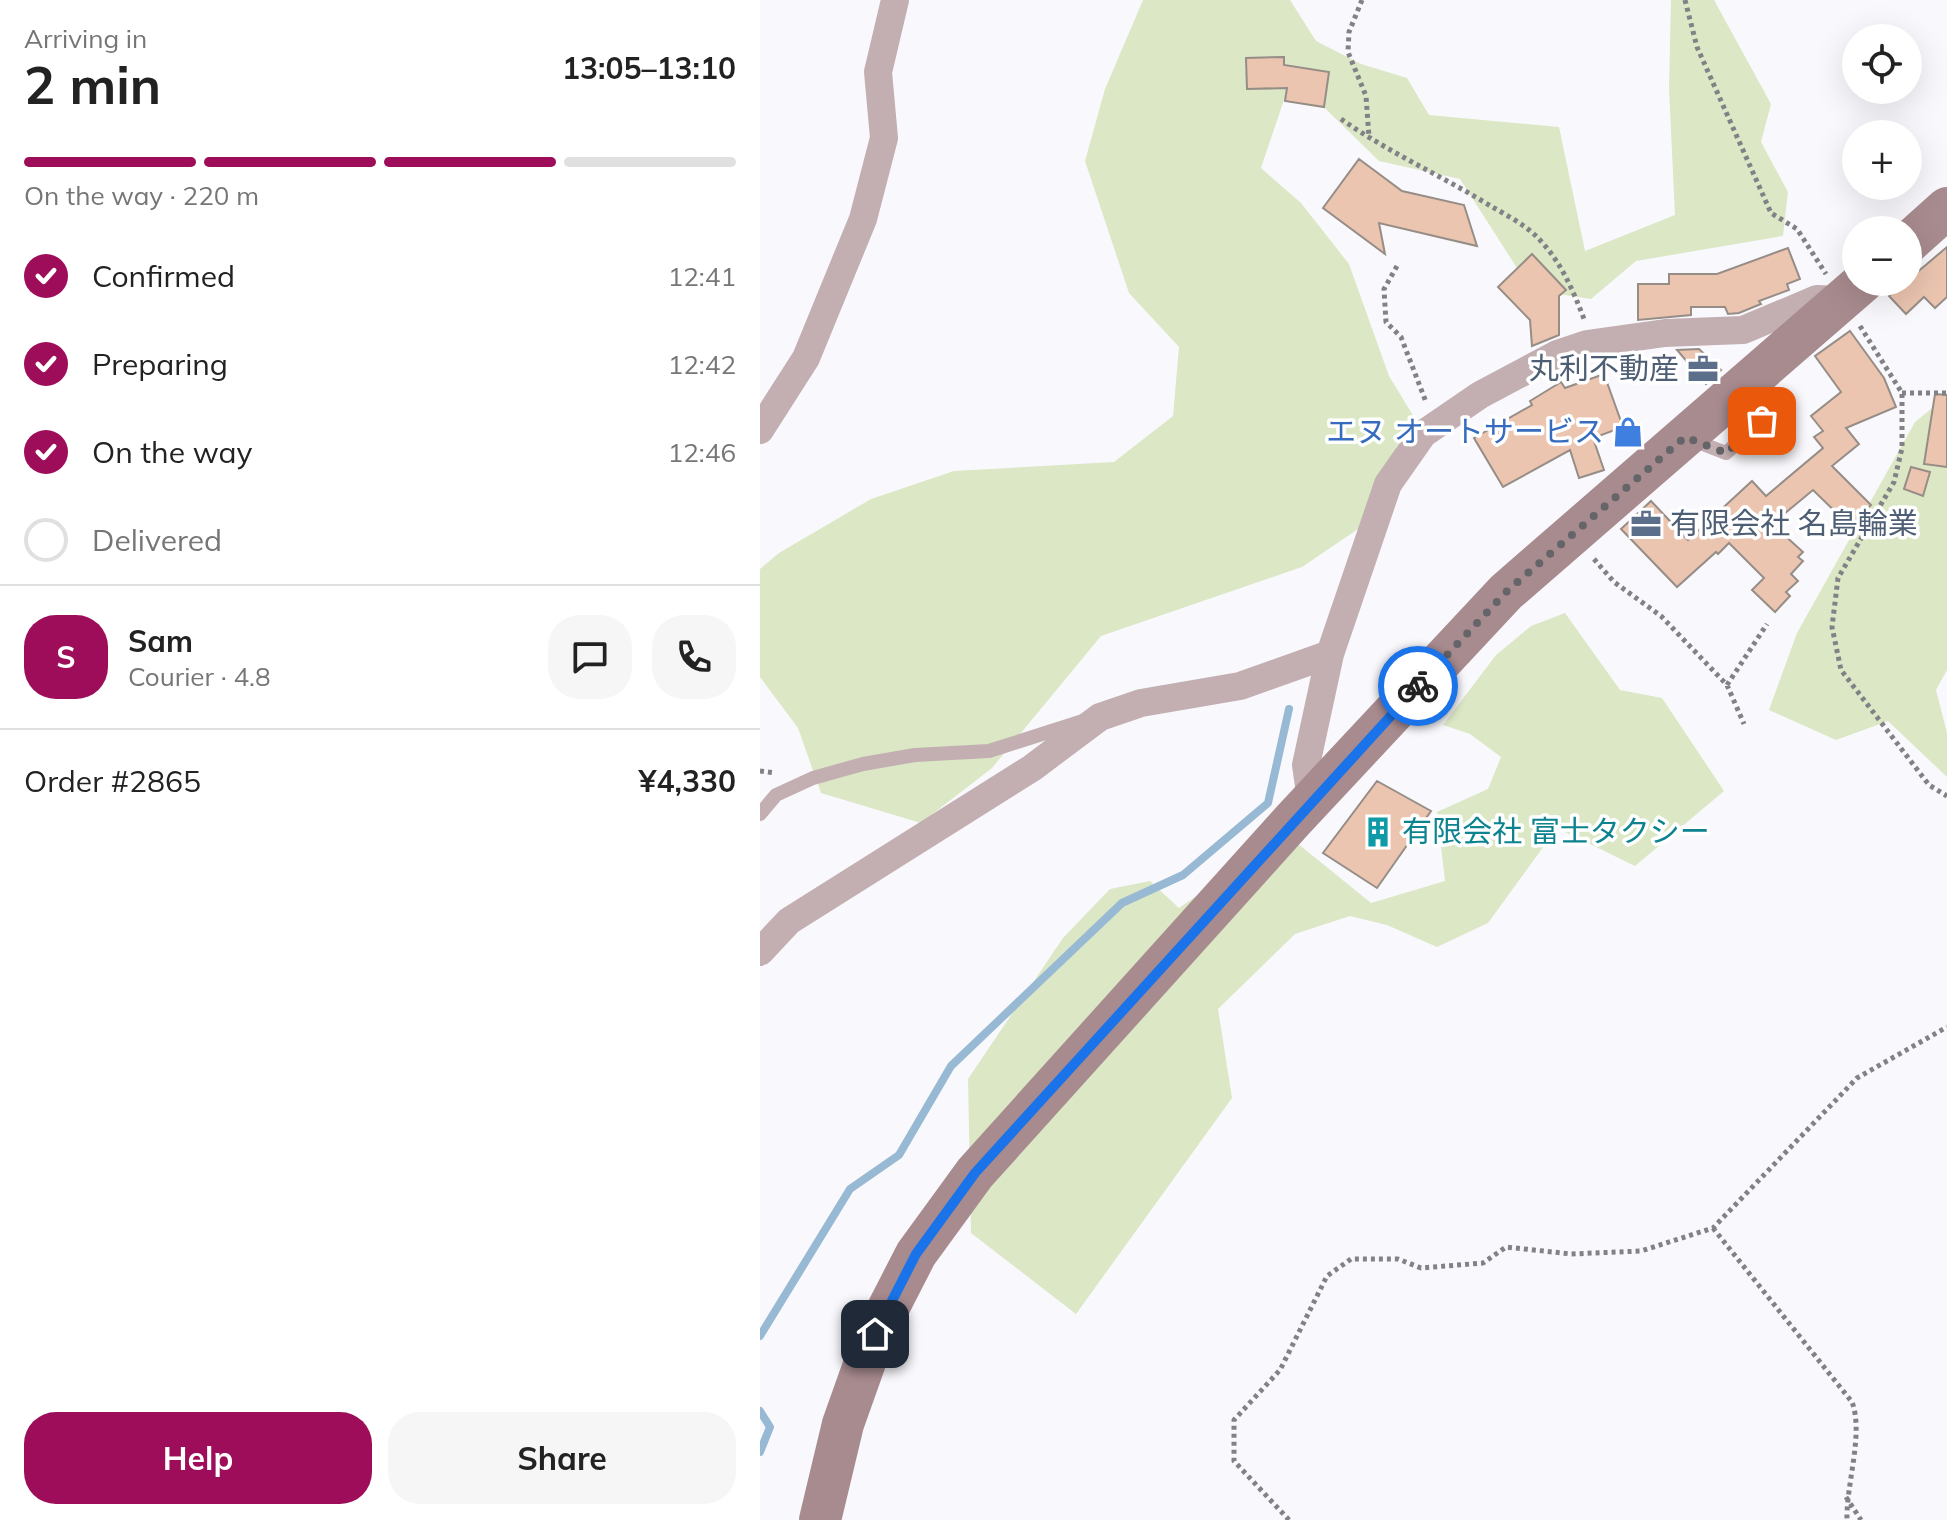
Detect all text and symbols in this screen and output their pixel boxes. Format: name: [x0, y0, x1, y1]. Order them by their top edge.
text: Arriving in: [24, 22, 147, 55]
map controls: [1842, 24, 1922, 296]
button: locate: [1842, 24, 1922, 104]
text: 13:05–13:10: [562, 49, 736, 87]
text: 2 min: [24, 52, 161, 117]
button: +: [1842, 120, 1922, 200]
text: On the way · 220 m: [24, 179, 259, 212]
button: −: [1842, 216, 1922, 296]
icon: check: [24, 254, 68, 298]
text: Confirmed: [92, 257, 235, 295]
text: 12:41: [668, 260, 736, 293]
icon: check: [24, 342, 68, 386]
text: Preparing: [92, 345, 228, 383]
text: 12:42: [668, 348, 736, 381]
place label: 丸利不動産: [1529, 349, 1679, 387]
office icon: 丸利不動産: [1686, 352, 1720, 386]
pin: [1728, 387, 1796, 455]
icon: bag: [1740, 399, 1784, 443]
place label: エヌ オートサービス: [1326, 412, 1604, 450]
shop icon: エヌ オートサービス: [1611, 415, 1645, 449]
icon: check: [24, 430, 68, 474]
text: On the way: [92, 433, 252, 471]
text: 12:46: [668, 436, 736, 469]
place label: 有限会社 名島輪業: [1670, 504, 1918, 542]
office icon: 有限会社 名島輪業: [1629, 507, 1663, 541]
text: Delivered: [92, 521, 222, 559]
button: chat: [548, 615, 632, 699]
button: phone: [652, 615, 736, 699]
text: Sam: [128, 622, 193, 660]
text: S: [56, 638, 76, 676]
courier: [1378, 646, 1458, 726]
text: Courier · 4.8: [128, 660, 271, 693]
icon: bike: [1396, 664, 1440, 708]
text: Order #2865: [24, 762, 201, 800]
text: ¥4,330: [639, 762, 736, 800]
place label: 有限会社 富士タクシー: [1402, 812, 1710, 850]
building icon: 有限会社 富士タクシー: [1361, 815, 1395, 849]
pin: [841, 1300, 909, 1368]
icon: home: [853, 1312, 897, 1356]
button: Help: [24, 1412, 372, 1504]
button: Share: [388, 1412, 736, 1504]

